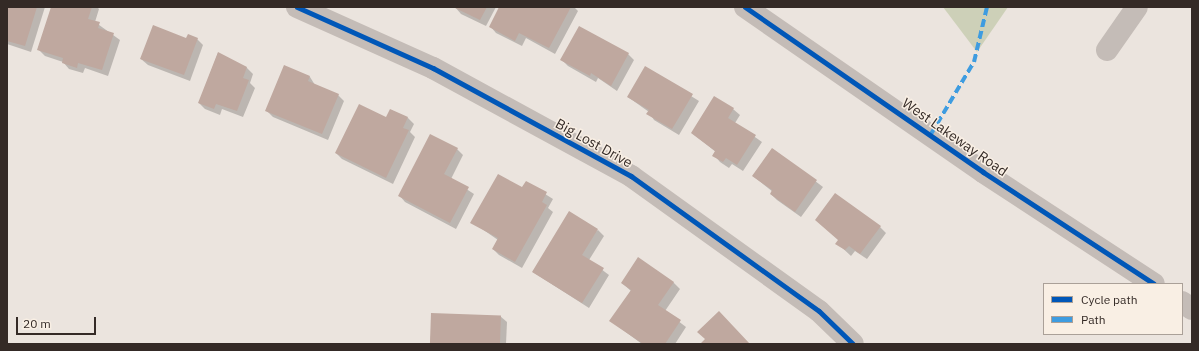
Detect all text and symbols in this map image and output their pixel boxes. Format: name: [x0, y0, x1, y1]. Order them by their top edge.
street label: West Lakeway Road: [899, 94, 1011, 180]
street label: Big Lost Drive: [553, 115, 635, 171]
legend: [1043, 283, 1183, 335]
text: Cycle path: [1081, 292, 1138, 307]
scale bar: [18, 309, 98, 335]
text: Path: [1081, 312, 1106, 327]
text: 20 m: [23, 316, 51, 331]

